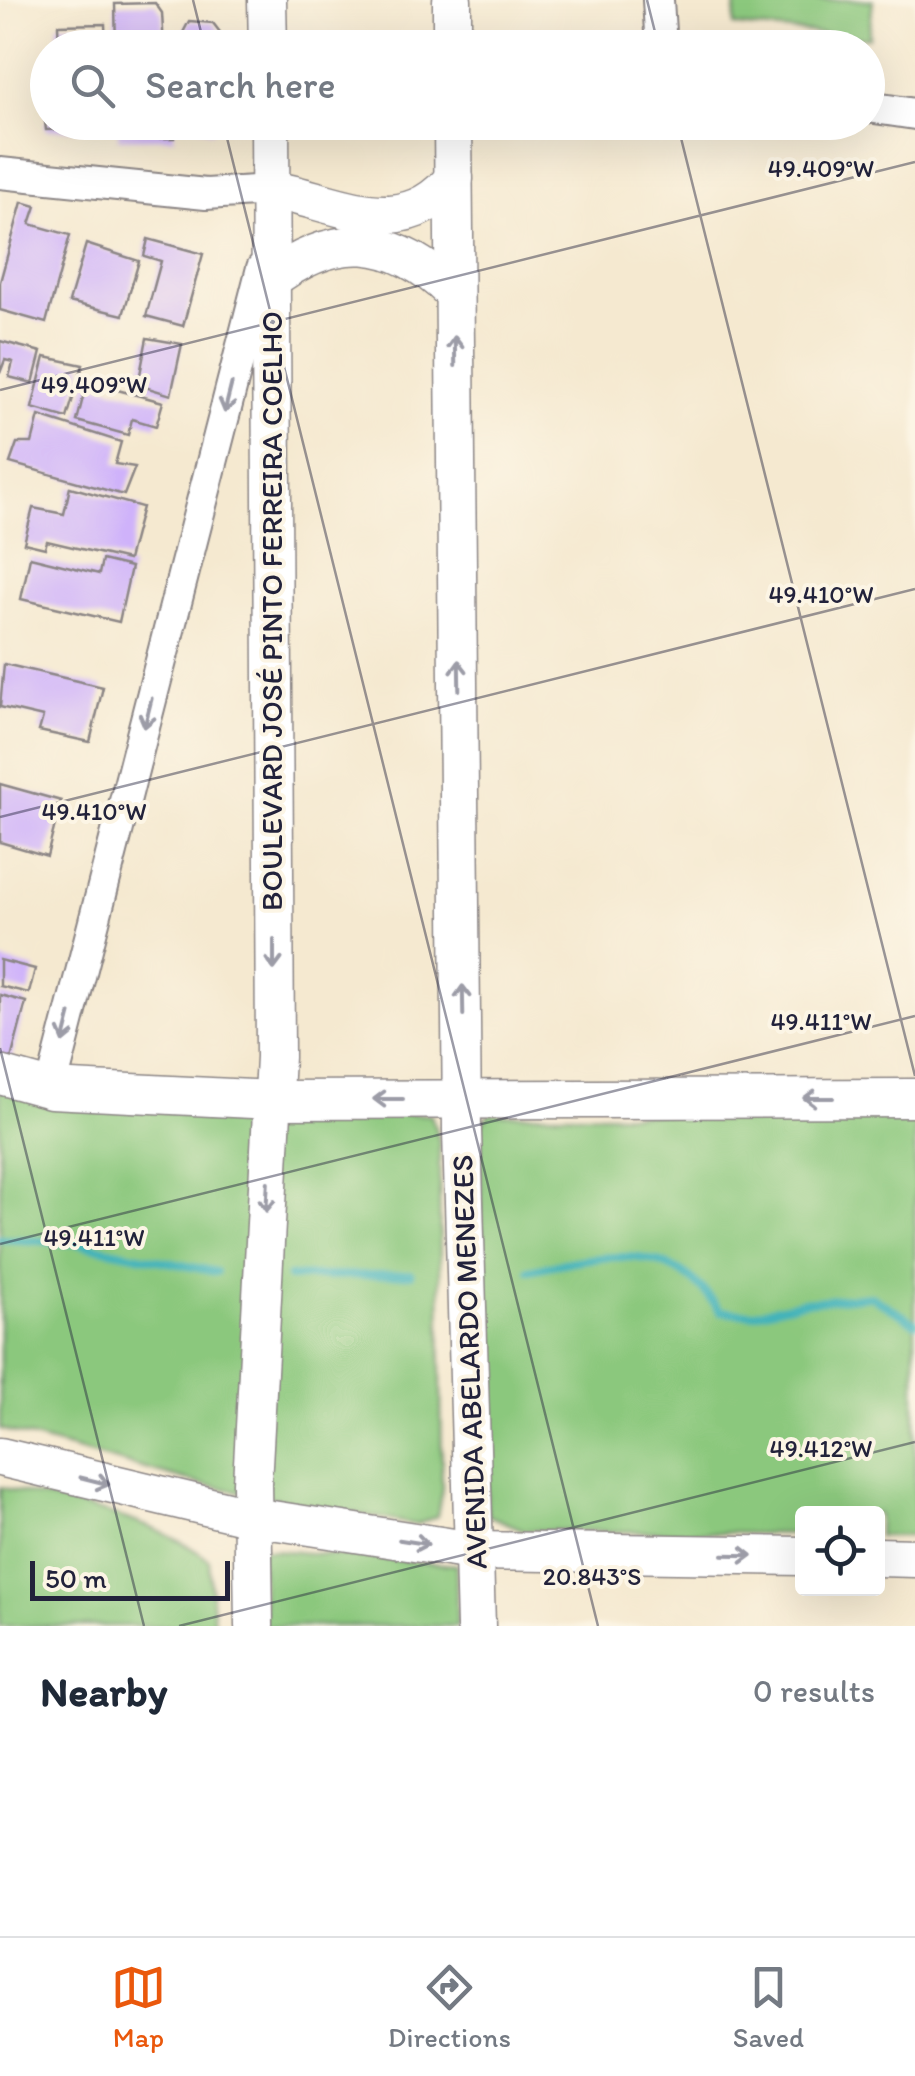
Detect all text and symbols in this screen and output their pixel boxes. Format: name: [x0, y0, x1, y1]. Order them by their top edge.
search box: [30, 30, 885, 140]
icon: search: [65, 58, 120, 113]
text: Search here: [145, 62, 336, 108]
text: 49.409°W: [768, 153, 874, 183]
street label: BOULEVARD JOSÉ PINTO FERREIRA COELHO: [253, 311, 290, 911]
one-way arrow: [445, 335, 464, 367]
text: 49.409°W: [41, 369, 147, 399]
one-way arrow: [218, 382, 237, 413]
text: 49.410°W: [768, 579, 874, 609]
one-way arrow: [450, 660, 468, 692]
one-way arrow: [137, 697, 156, 728]
text: 49.410°W: [41, 796, 147, 826]
one-way arrow: [264, 938, 284, 970]
one-way arrow: [454, 985, 473, 1017]
text: 49.411°W: [770, 1006, 872, 1036]
one-way arrow: [56, 1012, 75, 1043]
one-way arrow: [802, 1088, 834, 1108]
one-way arrow: [372, 1089, 404, 1108]
street label: AVENIDA ABELARDO MENEZES: [443, 1154, 495, 1570]
one-way arrow: [258, 1180, 277, 1212]
text: 49.411°W: [43, 1222, 145, 1252]
text: 49.412°W: [770, 1433, 872, 1463]
one-way arrow: [79, 1472, 110, 1491]
map controls: [795, 1506, 885, 1596]
button: locate: [795, 1506, 885, 1596]
one-way arrow: [397, 1533, 429, 1551]
one-way arrow: [720, 1546, 753, 1564]
scale bar: [30, 1556, 230, 1600]
text: 50 m: [45, 1561, 107, 1595]
text: 20.843°S: [543, 1561, 641, 1591]
text: Nearby: [40, 1666, 167, 1717]
text: 0 results: [753, 1672, 875, 1710]
tab: Map: [111, 1960, 166, 2054]
tab: Directions: [388, 1960, 511, 2054]
tab: Saved: [733, 1960, 804, 2054]

